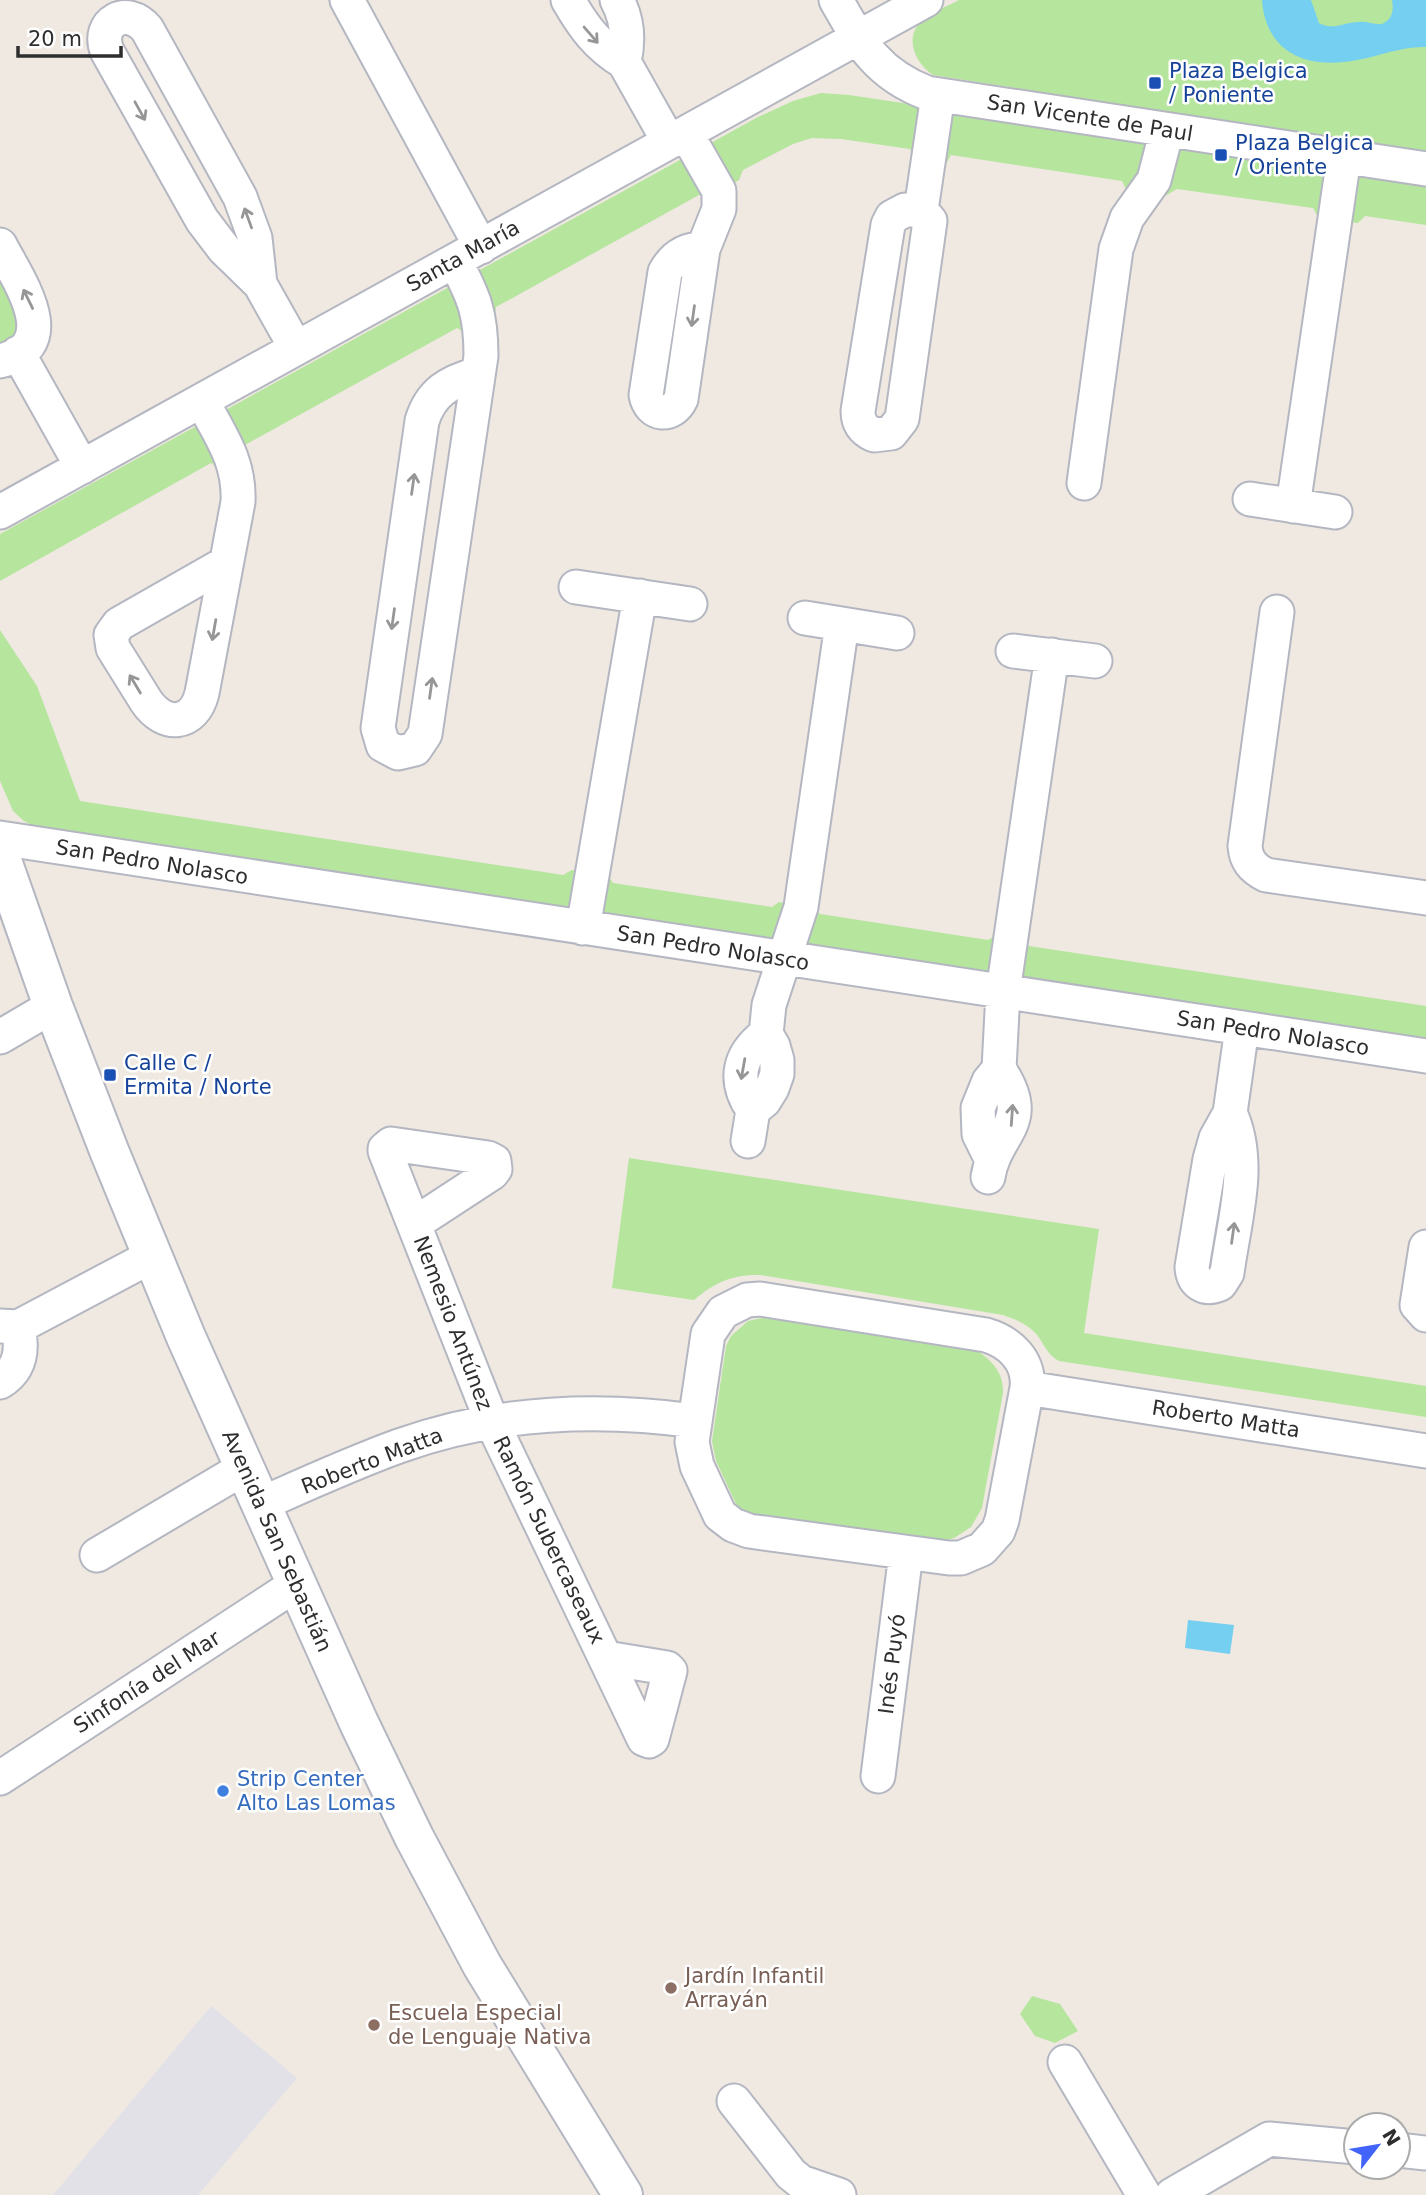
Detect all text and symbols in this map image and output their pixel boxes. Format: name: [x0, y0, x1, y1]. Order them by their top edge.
scale bar: [18, 14, 121, 58]
one-way arrow: [583, 26, 599, 44]
text: 20 m: [28, 27, 82, 51]
place label: Plaza Belgica / Poniente: [1169, 59, 1308, 107]
marker: Plaza Belgica / Poniente: [1147, 75, 1163, 91]
street label: San Vicente de Paul: [985, 90, 1195, 146]
one-way arrow: [134, 100, 148, 120]
place label: Plaza Belgica / Oriente: [1235, 131, 1374, 179]
marker: Plaza Belgica / Oriente: [1213, 147, 1229, 163]
one-way arrow: [240, 207, 253, 229]
street label: Santa María: [402, 215, 524, 297]
one-way arrow: [21, 289, 34, 310]
one-way arrow: [686, 304, 699, 327]
one-way arrow: [406, 473, 419, 496]
one-way arrow: [386, 607, 399, 630]
one-way arrow: [206, 618, 220, 641]
one-way arrow: [128, 674, 142, 694]
one-way arrow: [425, 677, 438, 700]
street label: San Pedro Nolasco: [54, 835, 250, 889]
street label: San Pedro Nolasco: [615, 921, 811, 975]
street label: San Pedro Nolasco: [1175, 1006, 1371, 1060]
place label: Calle C / Ermita / Norte: [124, 1051, 272, 1099]
one-way arrow: [736, 1057, 749, 1080]
marker: Calle C / Ermita / Norte: [102, 1067, 118, 1083]
one-way arrow: [1006, 1104, 1019, 1127]
one-way arrow: [1226, 1222, 1239, 1245]
street label: Nemesio Antúnez: [409, 1232, 497, 1414]
street label: Roberto Matta: [1150, 1395, 1302, 1443]
street label: Roberto Matta: [298, 1423, 446, 1499]
street label: Avenida San Sebastián: [217, 1426, 337, 1656]
street label: Ramón Subercaseaux: [488, 1432, 610, 1648]
street label: Inés Puyó: [874, 1612, 910, 1716]
street label: Sinfonía del Mar: [69, 1626, 225, 1738]
place label: Strip Center Alto Las Lomas: [237, 1767, 396, 1815]
marker: Strip Center Alto Las Lomas: [215, 1783, 231, 1799]
place label: Jardín Infantil Arrayán: [683, 1964, 824, 2012]
marker: Jardín Infantil Arrayán: [663, 1980, 679, 1996]
place label: Escuela Especial de Lenguaje Nativa: [388, 2001, 591, 2049]
marker: Escuela Especial de Lenguaje Nativa: [366, 2017, 382, 2033]
north arrow: [1342, 2111, 1412, 2181]
text: N: [1378, 2125, 1405, 2150]

